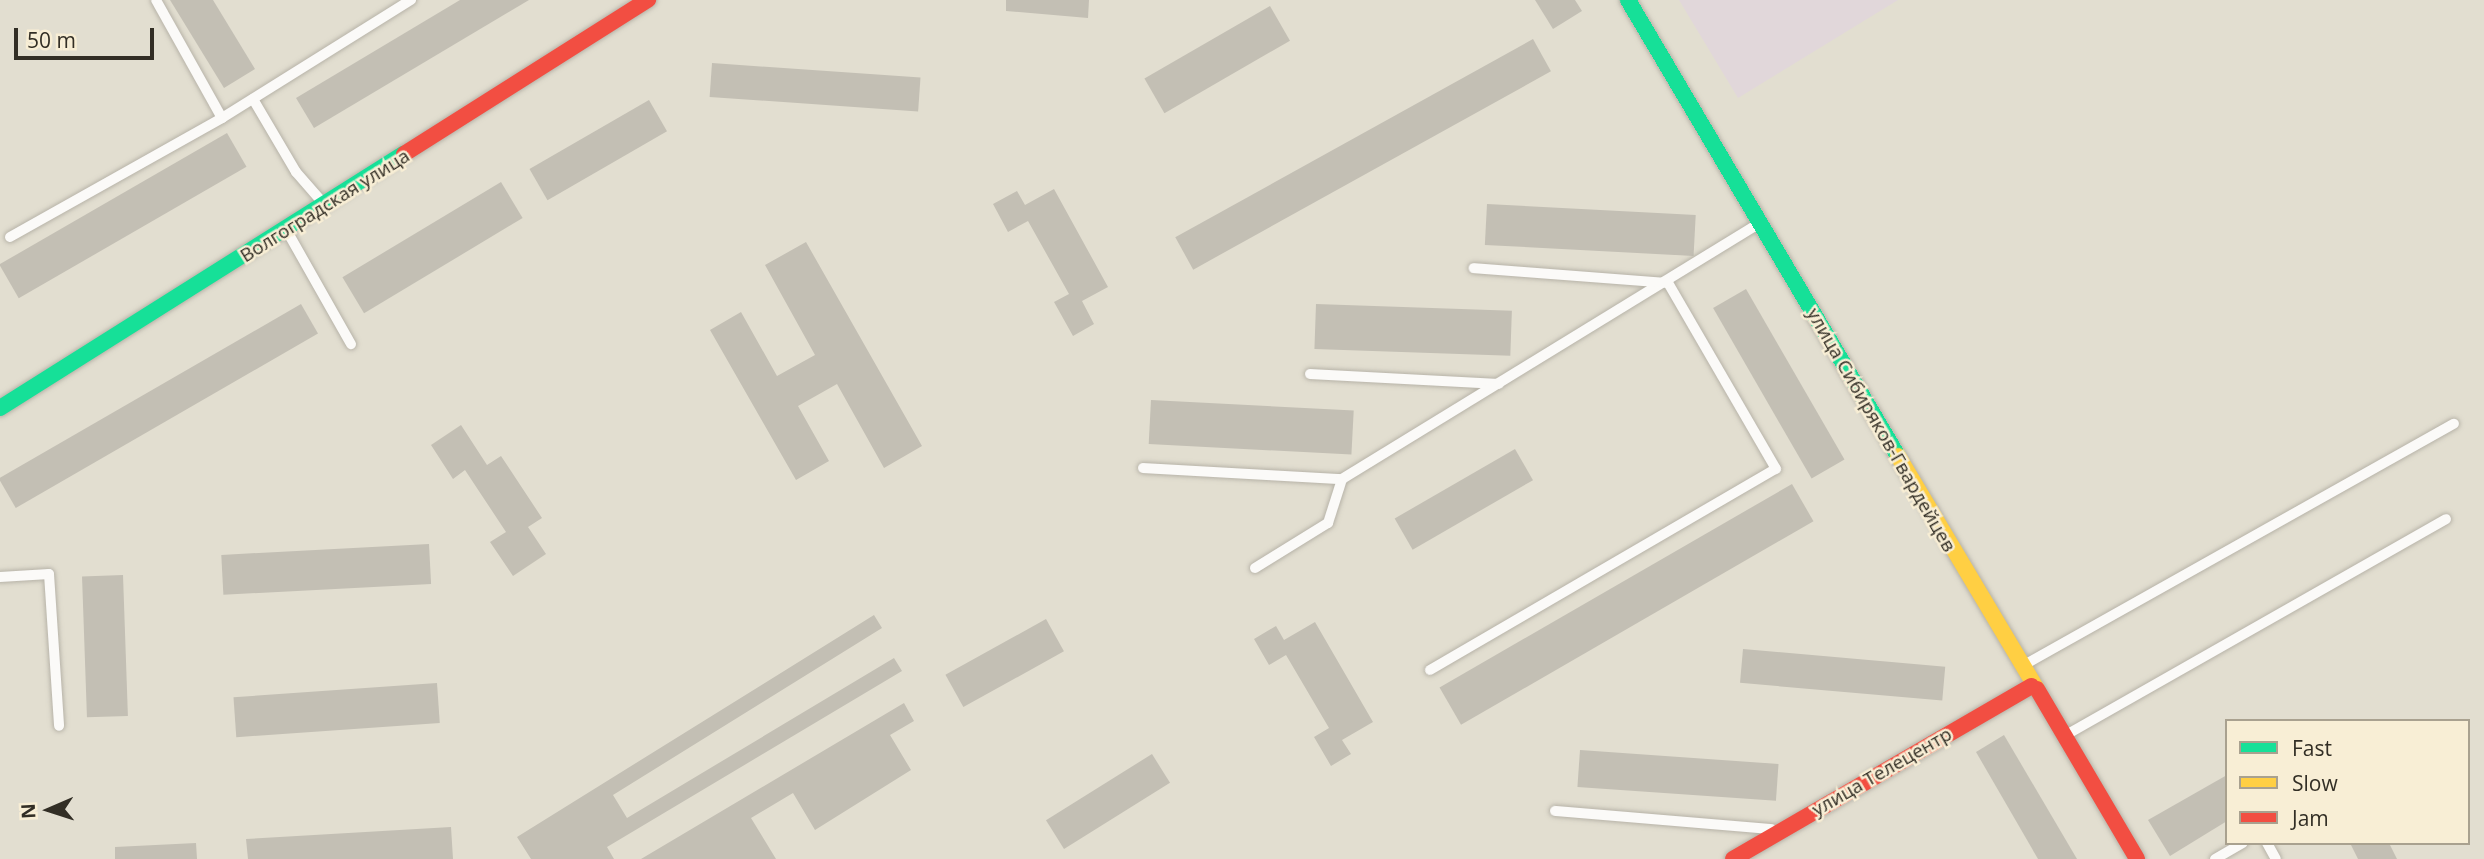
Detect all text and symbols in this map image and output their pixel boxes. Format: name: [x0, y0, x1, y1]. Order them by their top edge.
scale bar: [18, 14, 158, 58]
text: 50 m: [27, 26, 76, 54]
street label: Волгоградская улица: [236, 145, 414, 267]
street label: улица Сибиряков-Гвардейцев: [1802, 304, 1960, 556]
legend: [2225, 719, 2470, 845]
street label: улица Телецентр: [1808, 723, 1956, 821]
text: Fast: [2292, 734, 2332, 762]
text: Slow: [2292, 769, 2338, 797]
north arrow: [14, 775, 84, 845]
text: N: [15, 803, 41, 820]
text: Jam: [2292, 804, 2329, 832]

